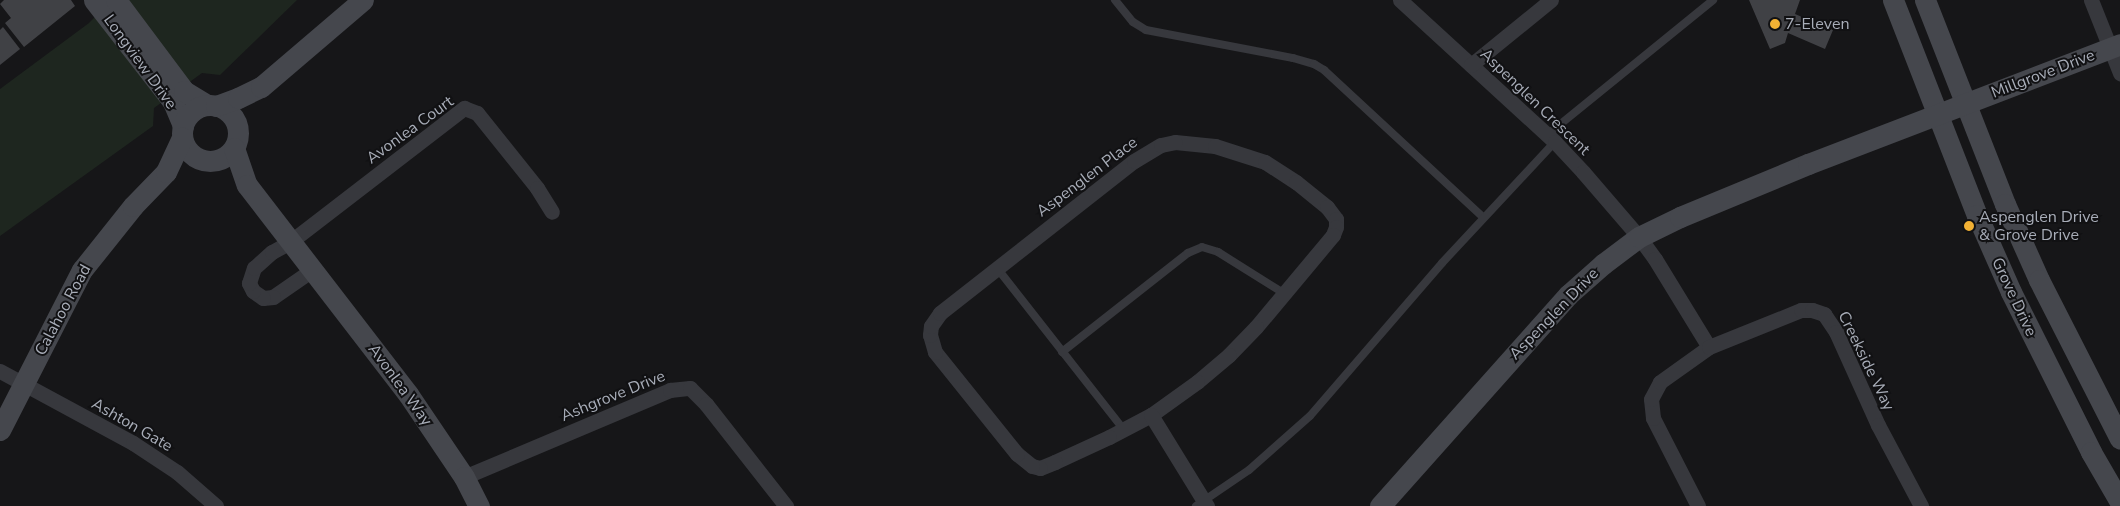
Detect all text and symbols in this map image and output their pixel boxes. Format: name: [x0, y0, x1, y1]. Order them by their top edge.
street label: Longview Drive: [99, 11, 181, 113]
place label: 7-Eleven: [1785, 14, 1849, 34]
marker: 7-Eleven: [1769, 18, 1781, 30]
street label: Aspenglen Crescent: [1476, 45, 1594, 159]
street label: Millgrove Drive: [1989, 45, 2097, 103]
street label: Avonlea Court: [363, 92, 457, 168]
street label: Aspenglen Place: [1033, 133, 1141, 221]
place label: Aspenglen Drive & Grove Drive: [1979, 207, 2099, 245]
marker: Aspenglen Drive & Grove Drive: [1963, 220, 1975, 232]
street label: Grove Drive: [1987, 255, 2041, 339]
street label: Calahoo Road: [31, 261, 95, 359]
street label: Aspenglen Drive: [1505, 264, 1603, 364]
street label: Creekside Way: [1834, 308, 1898, 414]
street label: Avonlea Way: [364, 340, 436, 430]
street label: Ashgrove Drive: [558, 366, 668, 426]
street label: Ashton Gate: [88, 394, 176, 456]

